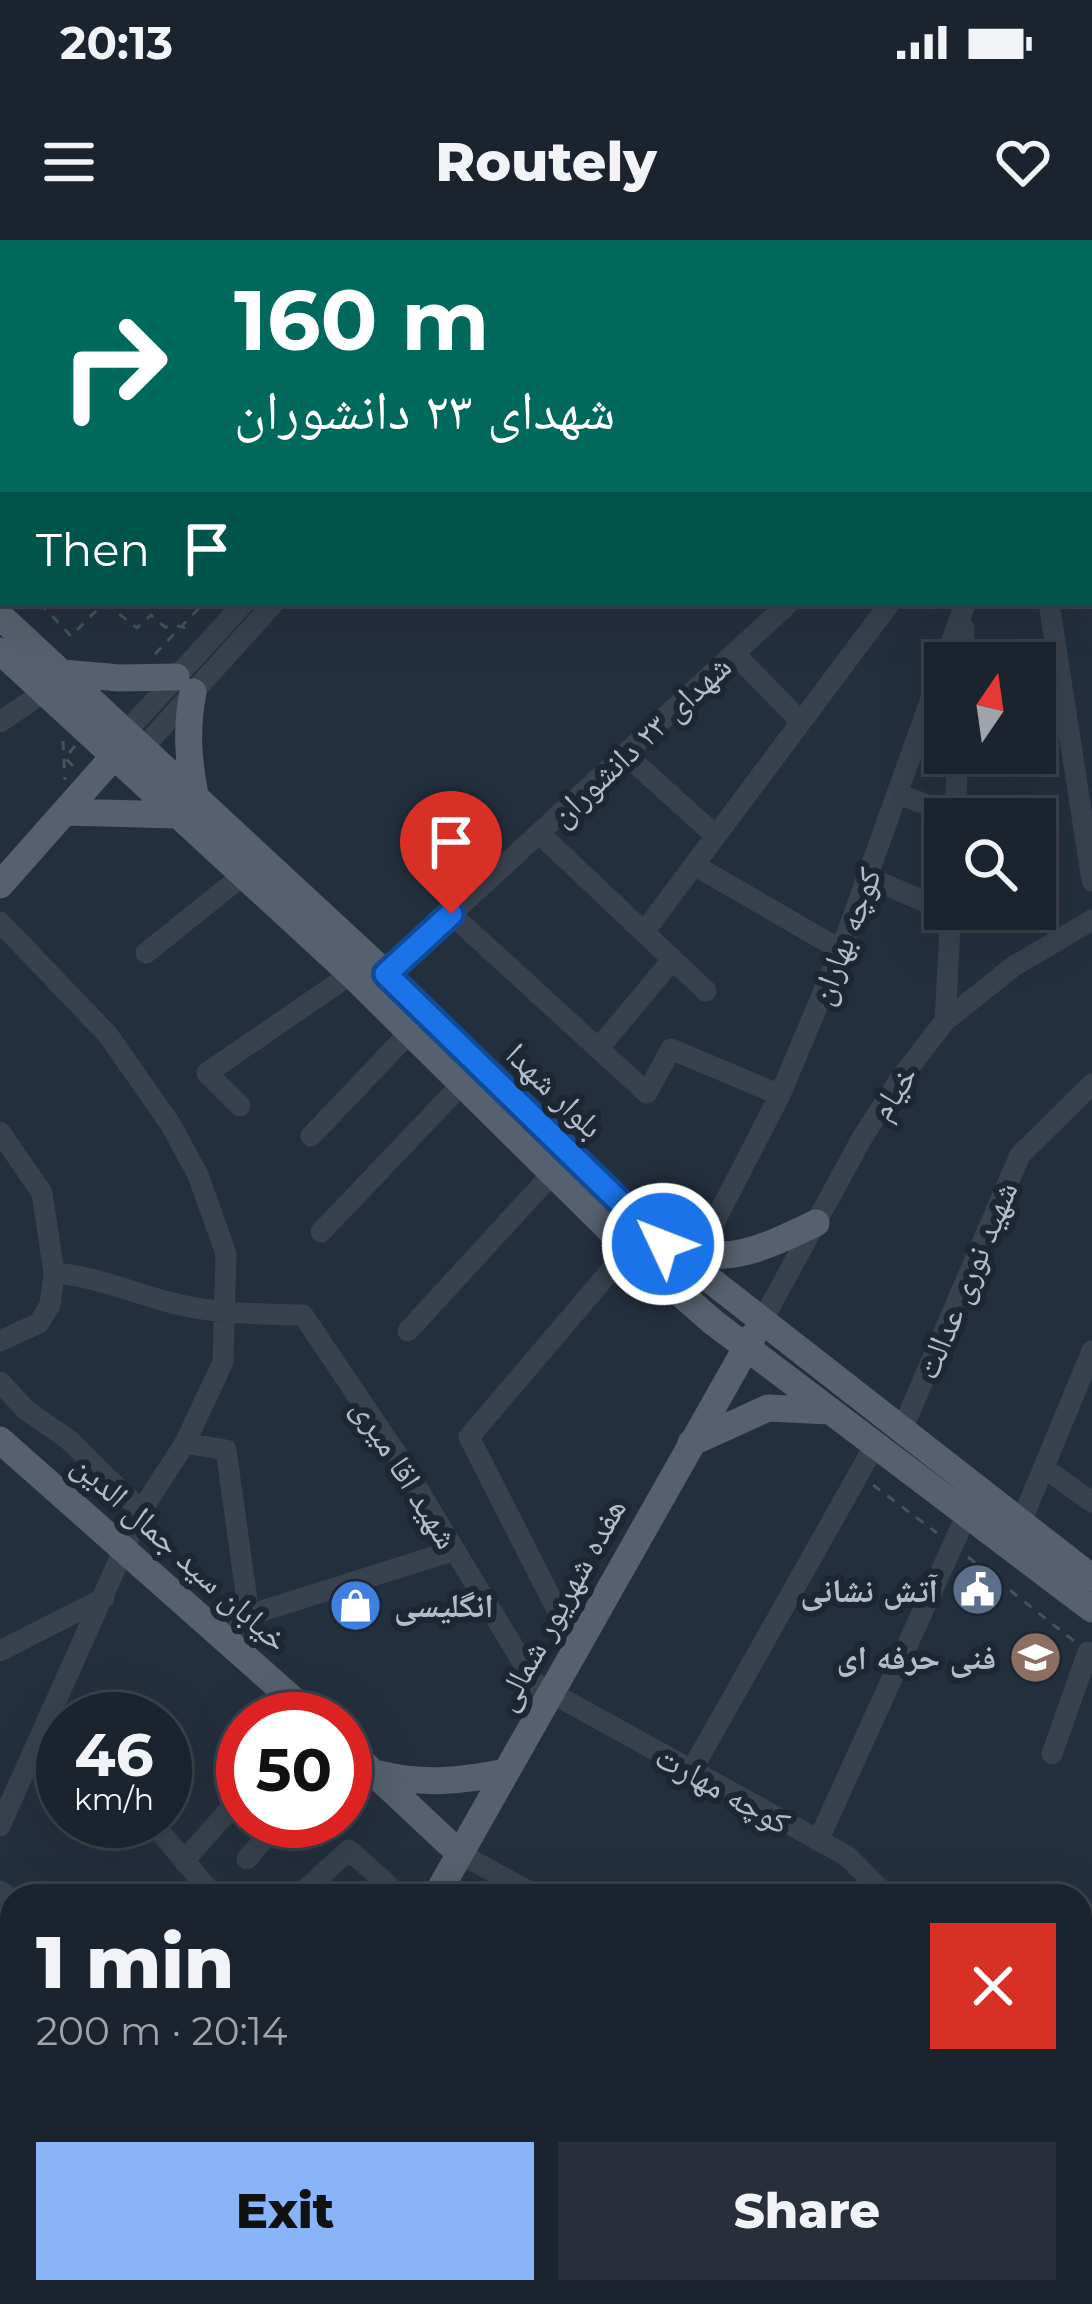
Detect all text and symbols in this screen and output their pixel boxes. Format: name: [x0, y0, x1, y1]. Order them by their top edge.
text: 20:13: [60, 15, 173, 70]
icon: menu: [36, 129, 102, 195]
text: Routely: [435, 129, 657, 195]
icon: heart: [990, 129, 1056, 195]
text: 160 m: [234, 269, 489, 371]
icon: right: [36, 288, 192, 444]
text: شهدای ۲۳ دانشوران: [234, 377, 615, 443]
icon: arrive: [174, 516, 240, 582]
text: Then: [36, 522, 150, 577]
north arrow: [924, 642, 1056, 774]
map controls: [924, 642, 1056, 930]
street label: شهدای ۲۳ دانشوران: [541, 646, 740, 835]
pin: [400, 791, 502, 914]
button: search: [924, 798, 1056, 930]
icon: arrive: [418, 809, 484, 875]
street label: کوچه بهاران: [801, 862, 890, 1011]
street label: بلوار شهدا: [498, 1034, 612, 1146]
street label: خیام: [860, 1057, 927, 1128]
street label: شهید نوری عدالت: [906, 1175, 1027, 1385]
position arrow: [600, 1181, 726, 1307]
street label: شهید اقا میری: [343, 1390, 468, 1556]
street label: خیابان سید جمال الدین: [64, 1445, 297, 1660]
street label: هفده شهریور شمالی: [484, 1491, 635, 1718]
public building icon: آتش نشانی: [949, 1562, 1005, 1618]
place label: آتش نشانی: [800, 1570, 939, 1611]
shop icon: انگلیسی: [327, 1577, 383, 1633]
place label: انگلیسی: [394, 1585, 494, 1626]
school or university icon: فنی حرفه ای: [1007, 1629, 1063, 1685]
place label: فنی حرفه ای: [837, 1637, 996, 1678]
speed limit sign: 50: [216, 1692, 372, 1848]
text: 46: [74, 1718, 154, 1791]
street label: کوچه مهارت: [649, 1736, 798, 1842]
text: km/h: [74, 1781, 154, 1818]
text: 1 min: [36, 1918, 234, 2006]
button: close: [930, 1923, 1056, 2049]
text: 200 m · 20:14: [36, 2007, 288, 2055]
button: Exit: [36, 2142, 534, 2280]
button: Share: [558, 2142, 1056, 2280]

